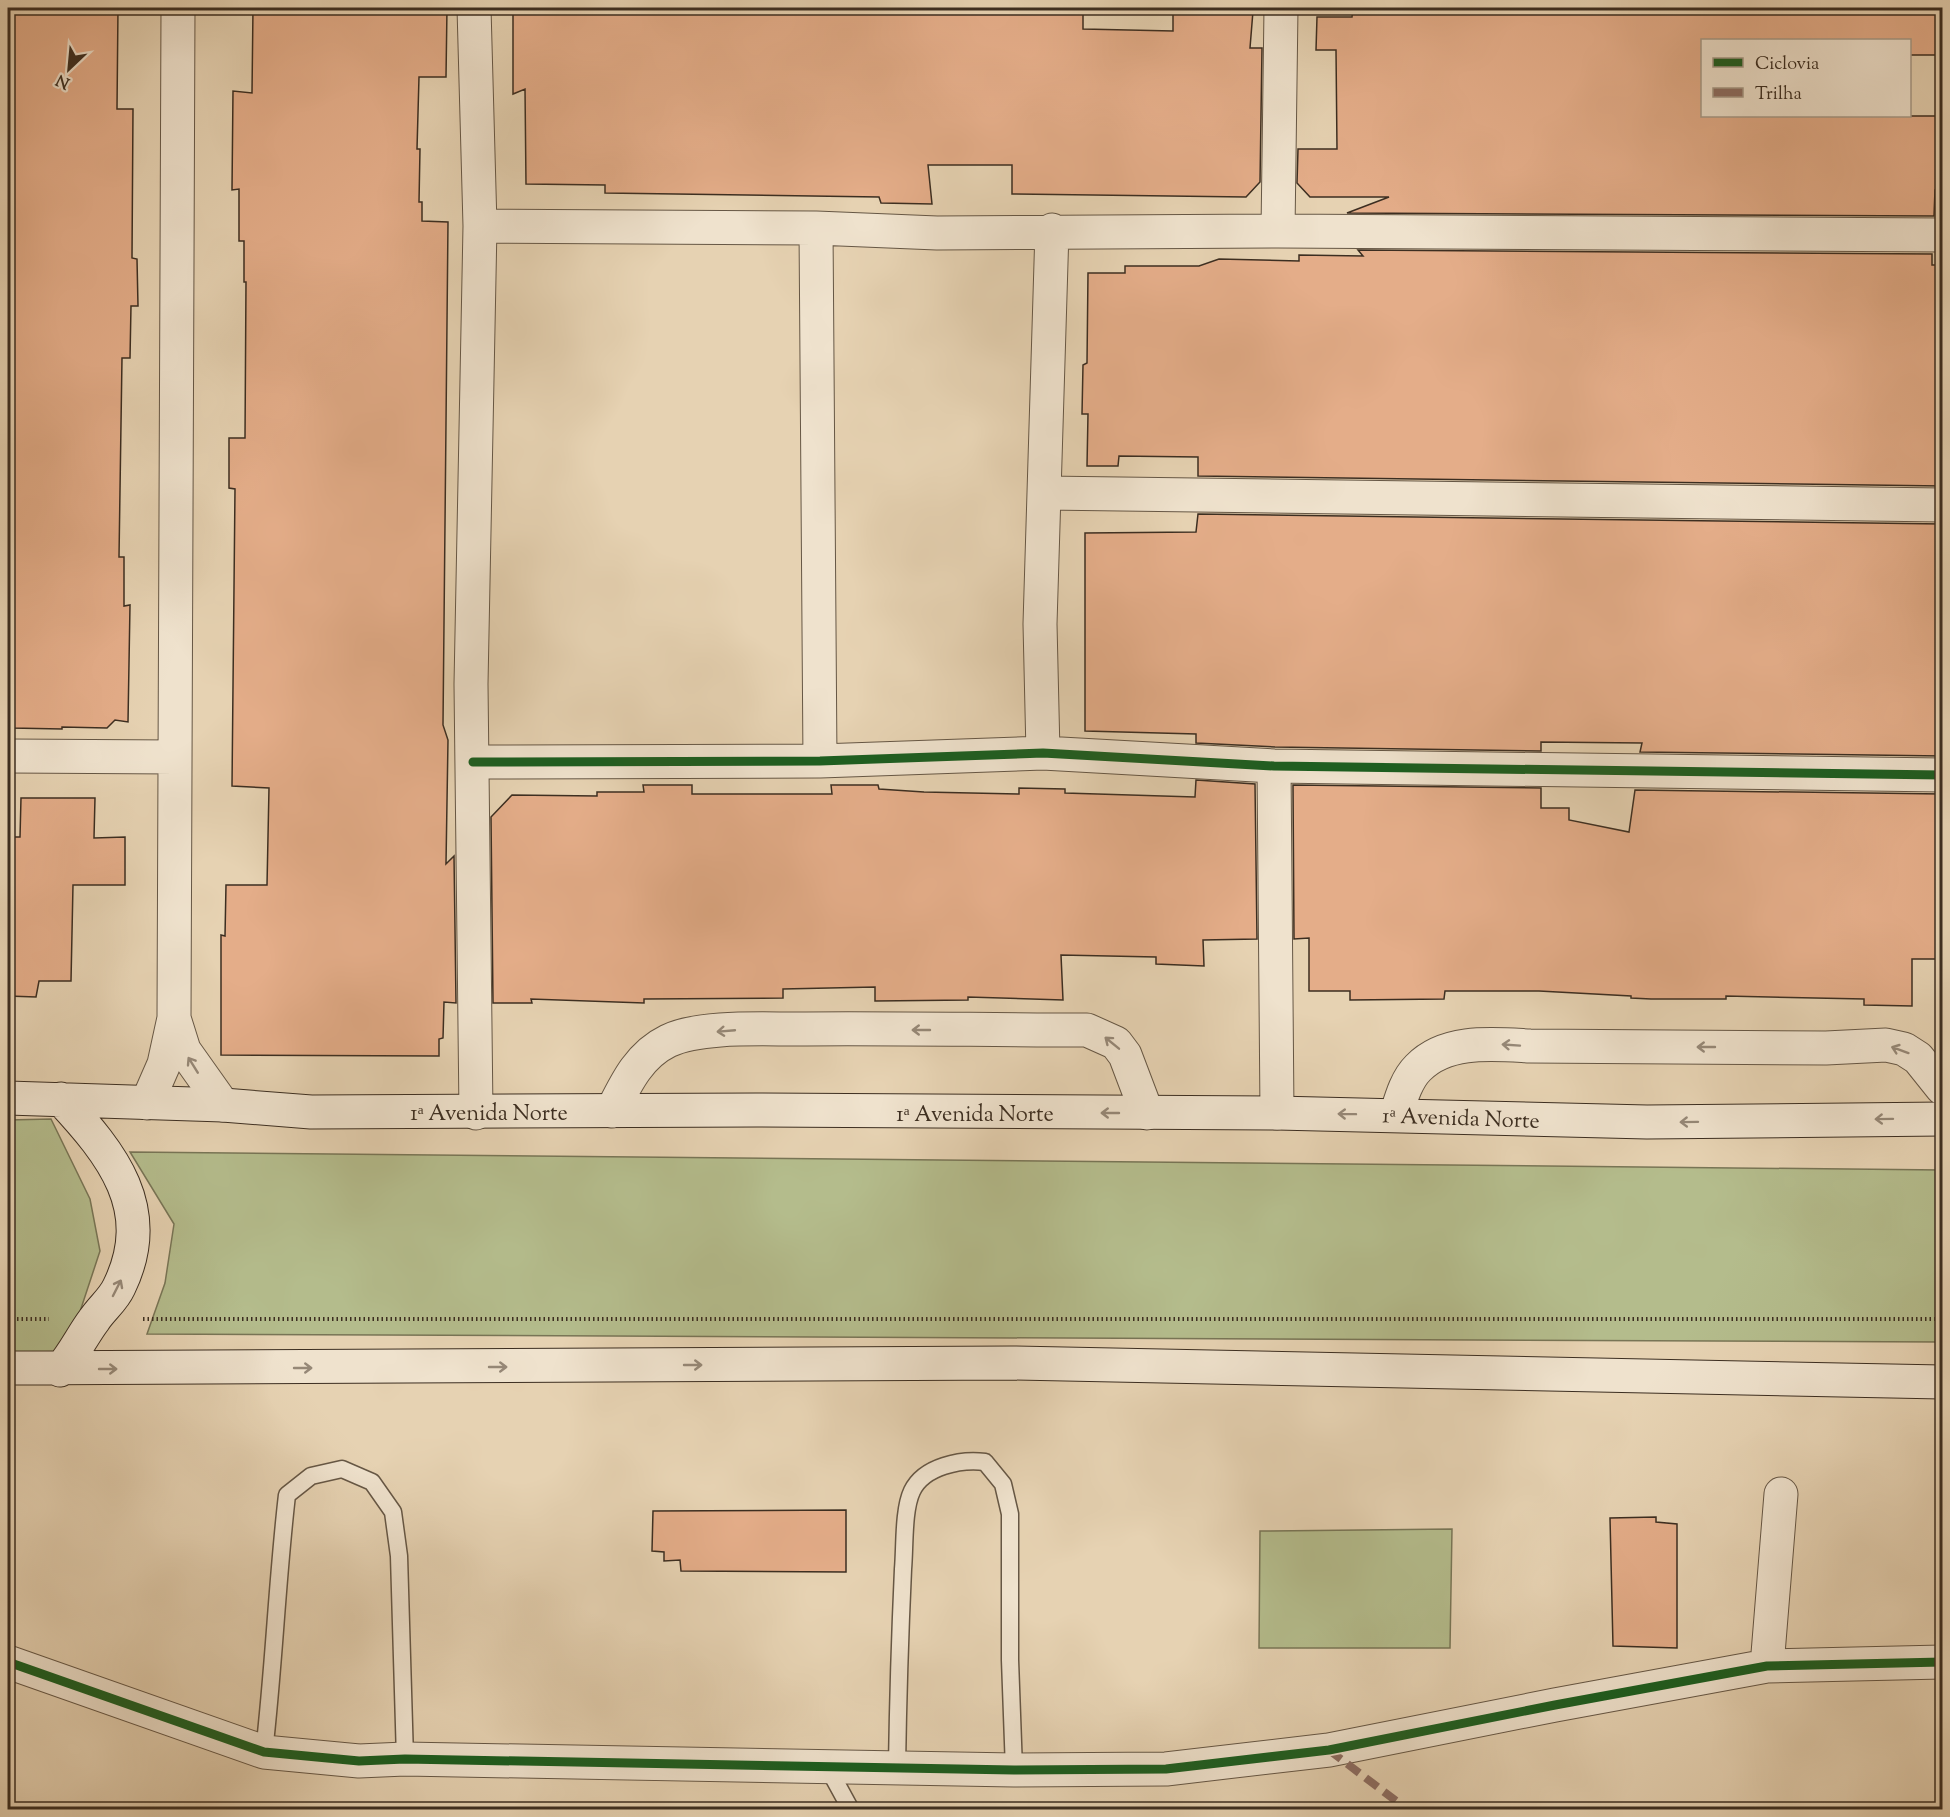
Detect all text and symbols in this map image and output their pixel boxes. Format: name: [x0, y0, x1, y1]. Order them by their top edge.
north arrow: [39, 39, 99, 99]
legend: [1701, 39, 1911, 117]
text: Ciclovia: [1755, 52, 1819, 78]
text: N: [53, 67, 74, 93]
text: Trilha: [1755, 82, 1802, 108]
one-way arrow: [912, 1024, 932, 1036]
one-way arrow: [717, 1025, 737, 1036]
one-way arrow: [1104, 1037, 1120, 1050]
one-way arrow: [1502, 1039, 1522, 1050]
one-way arrow: [1697, 1041, 1717, 1053]
one-way arrow: [1891, 1043, 1910, 1054]
one-way arrow: [186, 1056, 199, 1073]
street label: 1ᵃ Avenida Norte: [410, 1099, 568, 1131]
street label: 1ᵃ Avenida Norte: [896, 1100, 1054, 1132]
street label: 1ᵃ Avenida Norte: [1382, 1101, 1540, 1139]
one-way arrow: [1101, 1107, 1121, 1119]
one-way arrow: [1338, 1108, 1358, 1120]
one-way arrow: [1875, 1114, 1895, 1125]
one-way arrow: [1680, 1116, 1700, 1128]
one-way arrow: [112, 1279, 124, 1297]
one-way arrow: [682, 1359, 702, 1371]
one-way arrow: [487, 1361, 507, 1372]
one-way arrow: [292, 1362, 312, 1374]
one-way arrow: [97, 1363, 117, 1375]

